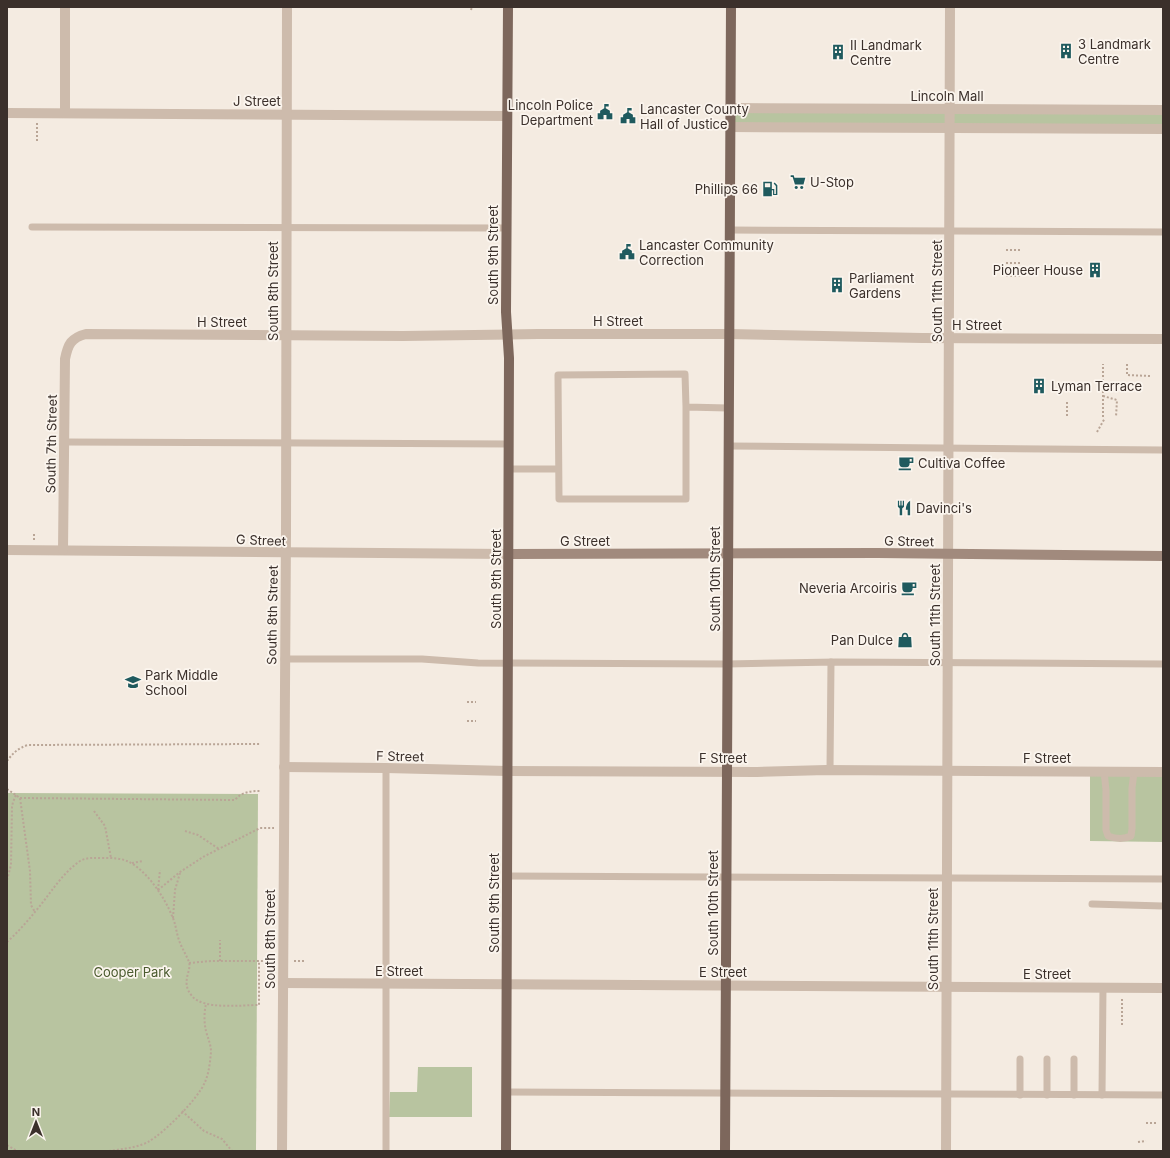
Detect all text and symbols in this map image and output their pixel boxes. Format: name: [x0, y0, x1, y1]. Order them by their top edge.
place label: 3 Landmark Centre: [1078, 36, 1151, 67]
place label: II Landmark Centre: [850, 37, 922, 68]
building icon: 3 Landmark Centre: [1057, 42, 1075, 60]
building icon: II Landmark Centre: [829, 43, 847, 61]
street label: Lincoln Mall: [910, 88, 984, 104]
street label: J Street: [233, 93, 281, 109]
place label: Lincoln Police Department: [508, 97, 593, 128]
place label: Lancaster County Hall of Justice: [640, 101, 749, 132]
public building icon: Lincoln Police Department: [596, 103, 614, 121]
public building icon: Lancaster County Hall of Justice: [619, 107, 637, 125]
supermarket icon: U-Stop: [789, 173, 807, 191]
place label: U-Stop: [810, 174, 854, 190]
fuel station icon: Phillips 66: [761, 180, 779, 198]
place label: Phillips 66: [695, 181, 758, 197]
street label: South 9th Street: [485, 205, 501, 305]
place label: Lancaster Community Correction: [639, 237, 774, 268]
street label: South 11th Street: [929, 240, 945, 342]
street label: South 8th Street: [265, 241, 281, 341]
public building icon: Lancaster Community Correction: [618, 243, 636, 261]
building icon: Pioneer House: [1086, 261, 1104, 279]
place label: Pioneer House: [993, 262, 1083, 278]
place label: Parliament Gardens: [849, 270, 914, 301]
building icon: Parliament Gardens: [828, 276, 846, 294]
street label: H Street: [593, 313, 643, 329]
street label: H Street: [197, 314, 247, 330]
street label: H Street: [952, 317, 1002, 333]
building icon: Lyman Terrace: [1030, 377, 1048, 395]
place label: Lyman Terrace: [1051, 378, 1142, 394]
street label: South 7th Street: [42, 394, 60, 494]
cafe icon: Cultiva Coffee: [897, 454, 915, 472]
place label: Cultiva Coffee: [918, 455, 1005, 471]
restaurant icon: Davinci's: [895, 499, 913, 517]
place label: Davinci's: [916, 500, 972, 516]
street label: South 10th Street: [707, 526, 723, 632]
street label: South 9th Street: [488, 529, 504, 629]
street label: G Street: [236, 531, 286, 549]
street label: G Street: [560, 533, 610, 549]
street label: G Street: [884, 533, 934, 549]
street label: South 11th Street: [927, 564, 943, 666]
street label: South 8th Street: [263, 565, 281, 665]
cafe icon: Neveria Arcoiris: [900, 579, 918, 597]
place label: Neveria Arcoiris: [799, 580, 897, 596]
shop icon: Pan Dulce: [896, 631, 914, 649]
place label: Pan Dulce: [831, 632, 893, 648]
place label: Park Middle School: [145, 667, 218, 698]
school or university icon: Park Middle School: [124, 673, 142, 691]
street label: F Street: [376, 748, 424, 764]
street label: F Street: [699, 750, 747, 766]
street label: F Street: [1023, 750, 1071, 766]
street label: South 10th Street: [705, 850, 721, 956]
street label: South 9th Street: [486, 853, 502, 953]
street label: South 11th Street: [925, 888, 941, 990]
street label: South 8th Street: [262, 889, 278, 989]
street label: E Street: [375, 963, 423, 979]
park label: Cooper Park: [93, 964, 171, 980]
street label: E Street: [699, 964, 747, 980]
street label: E Street: [1023, 966, 1071, 982]
north arrow: [16, 1102, 56, 1142]
text: N: [32, 1105, 40, 1119]

